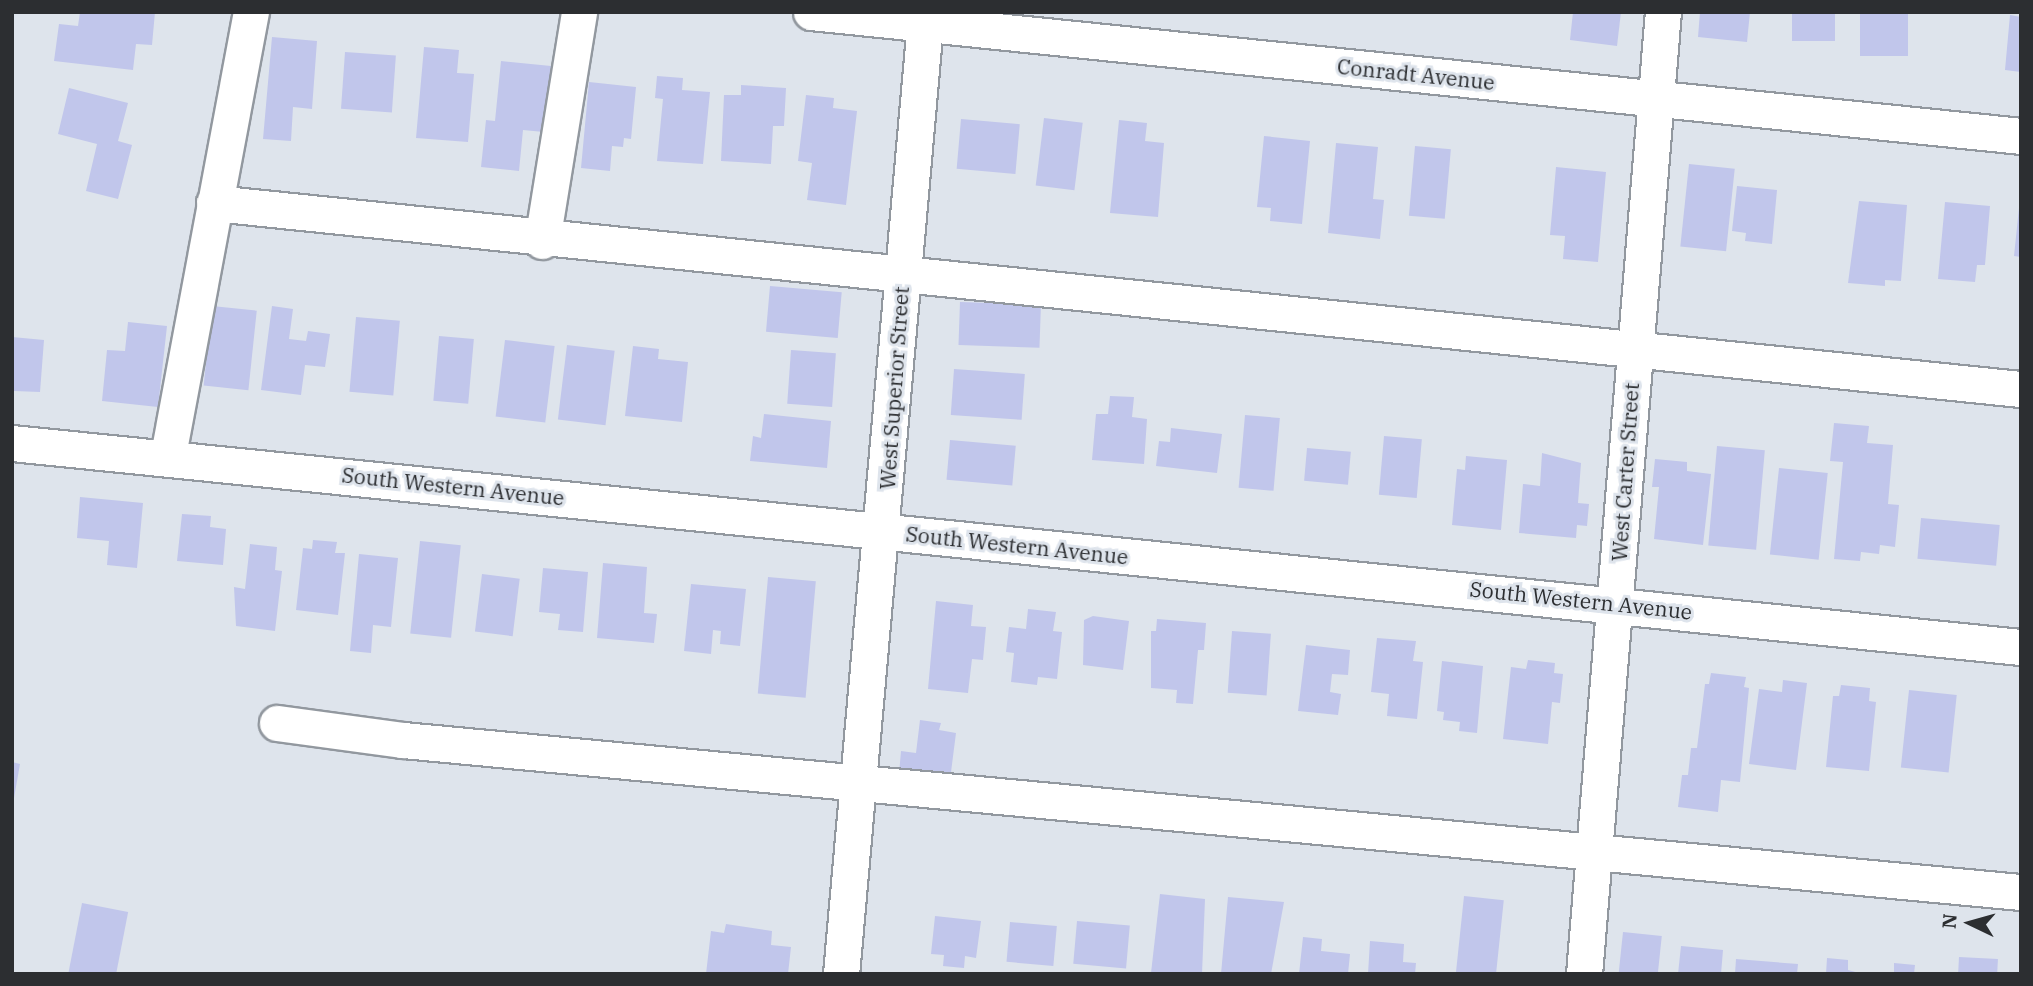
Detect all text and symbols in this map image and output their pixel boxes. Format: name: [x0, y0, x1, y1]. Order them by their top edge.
street label: Conradt Avenue: [1336, 53, 1496, 95]
street label: West Superior Street: [874, 286, 914, 490]
street label: West Carter Street: [1606, 382, 1644, 562]
street label: South Western Avenue: [341, 462, 565, 510]
street label: South Western Avenue: [905, 521, 1129, 569]
street label: South Western Avenue: [1469, 576, 1693, 624]
north arrow: [1935, 888, 2005, 958]
text: N: [1936, 913, 1962, 930]

